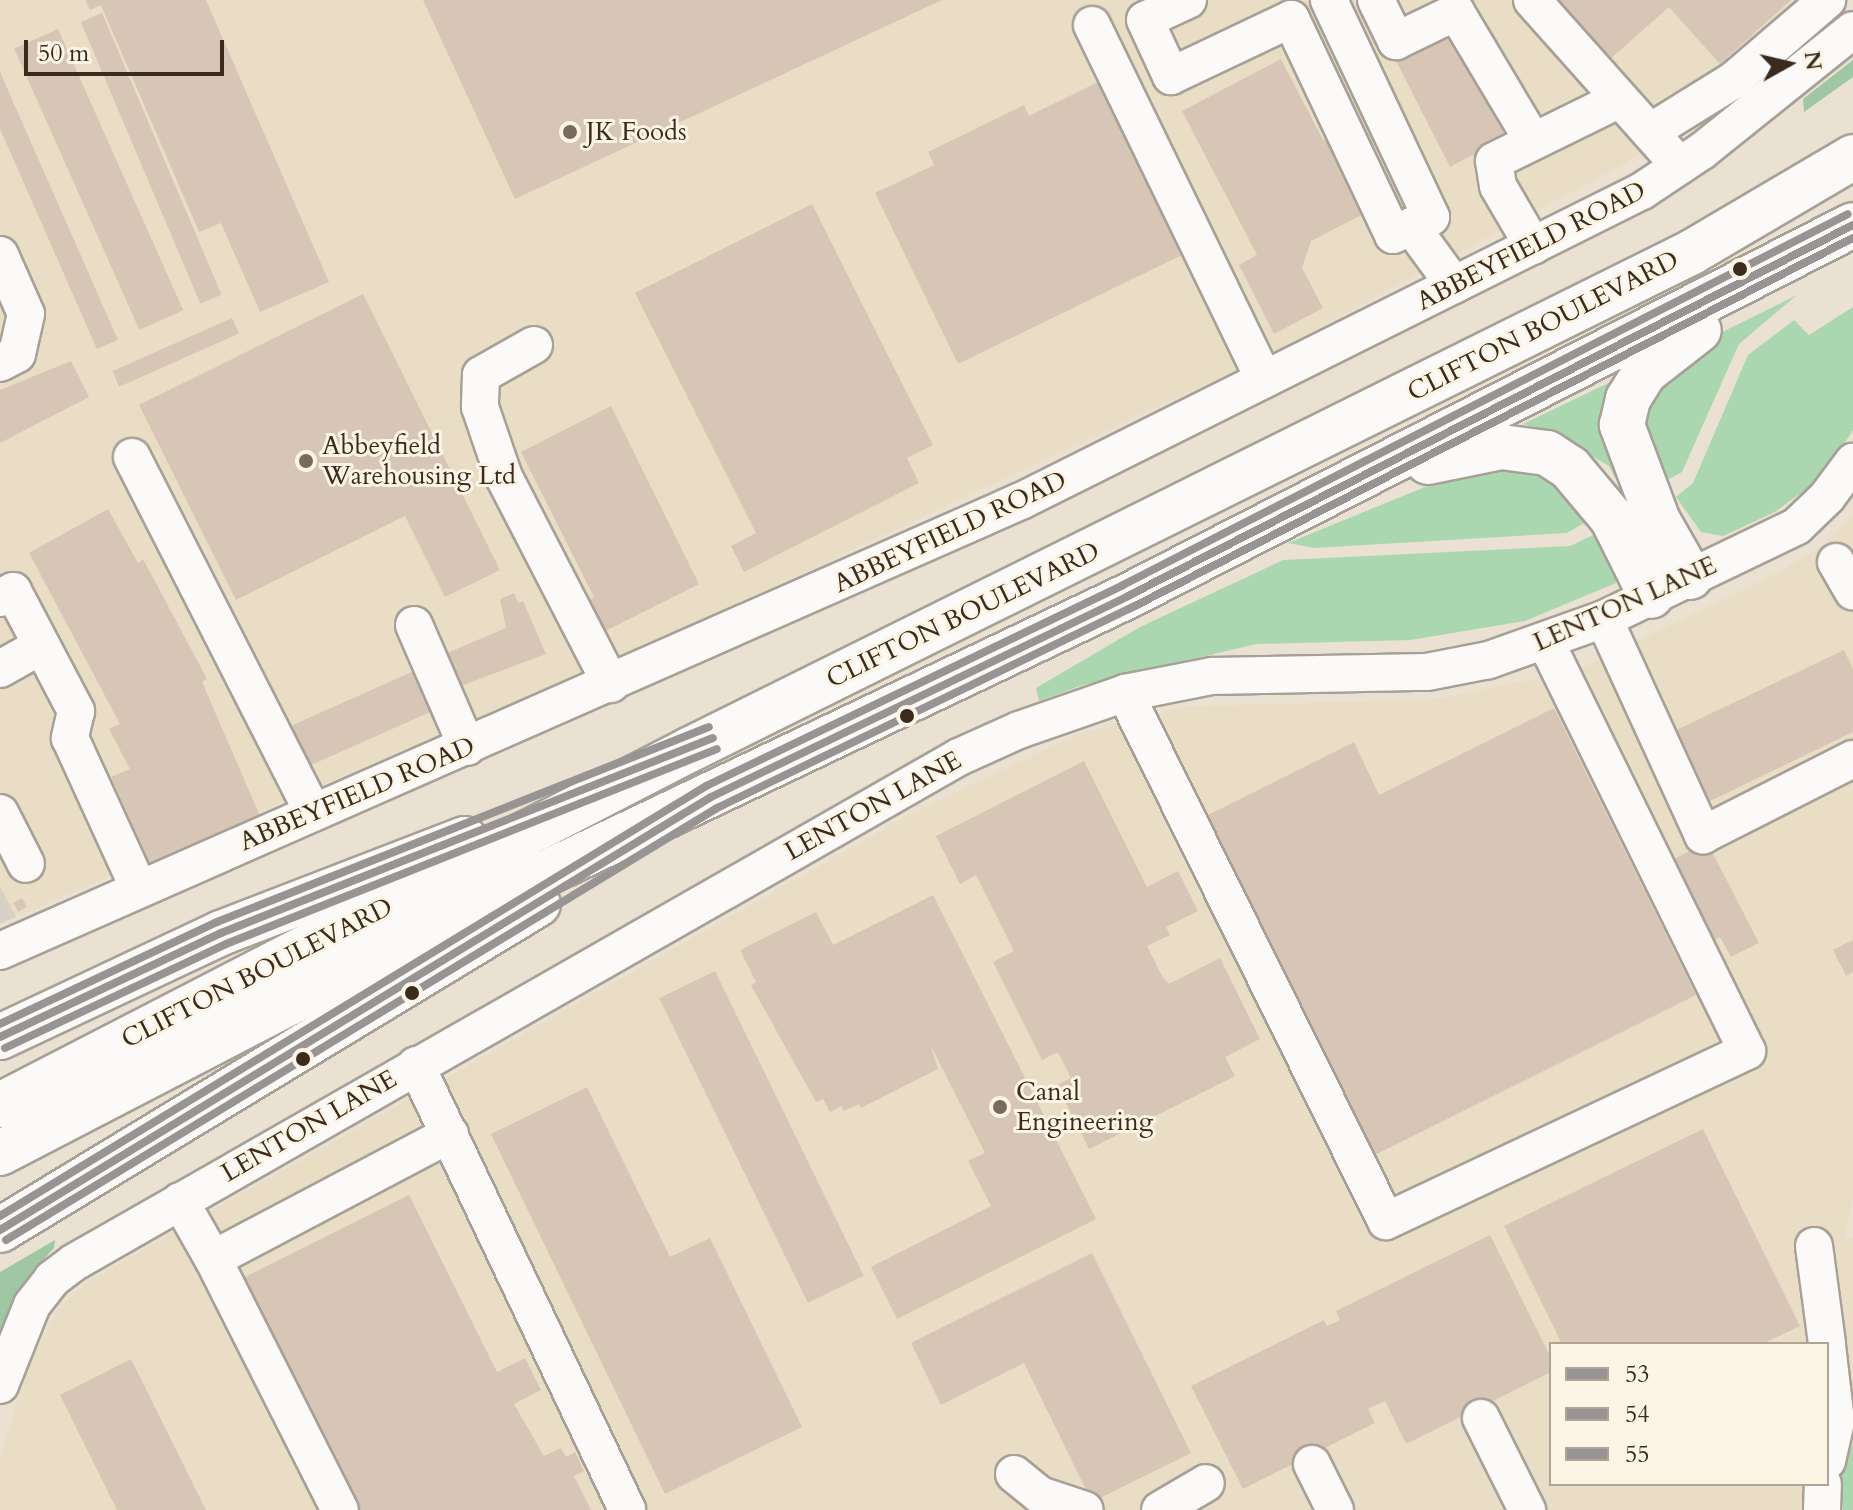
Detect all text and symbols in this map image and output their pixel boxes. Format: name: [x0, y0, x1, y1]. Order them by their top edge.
scale bar: [28, 24, 228, 74]
north arrow: [1749, 24, 1829, 104]
text: 50 m: [38, 37, 89, 70]
text: N: [1797, 49, 1829, 72]
place label: JK Foods: [586, 116, 687, 148]
marker: JK Foods: [561, 123, 579, 141]
street label: ABBEYFIELD ROAD: [1411, 175, 1651, 317]
street label: CLIFTON BOULEVARD: [1402, 244, 1684, 408]
unlabelled marker: [1732, 261, 1748, 277]
place label: Abbeyfield Warehousing Ltd: [322, 430, 516, 492]
marker: Abbeyfield Warehousing Ltd: [297, 452, 315, 470]
street label: ABBEYFIELD ROAD: [829, 464, 1071, 600]
street label: CLIFTON BOULEVARD: [821, 535, 1105, 695]
street label: LENTON LANE: [1529, 550, 1721, 658]
unlabelled marker: [899, 708, 915, 724]
street label: ABBEYFIELD ROAD: [234, 730, 480, 858]
street label: LENTON LANE: [779, 745, 967, 867]
street label: CLIFTON BOULEVARD: [116, 891, 398, 1055]
unlabelled marker: [404, 985, 420, 1001]
unlabelled marker: [295, 1051, 311, 1067]
street label: LENTON LANE: [216, 1063, 402, 1189]
place label: Canal Engineering: [1016, 1076, 1153, 1138]
marker: Canal Engineering: [991, 1098, 1009, 1116]
legend: [1549, 1342, 1829, 1486]
text: 53: [1625, 1358, 1650, 1391]
text: 54: [1625, 1398, 1650, 1431]
text: 55: [1625, 1438, 1650, 1471]

